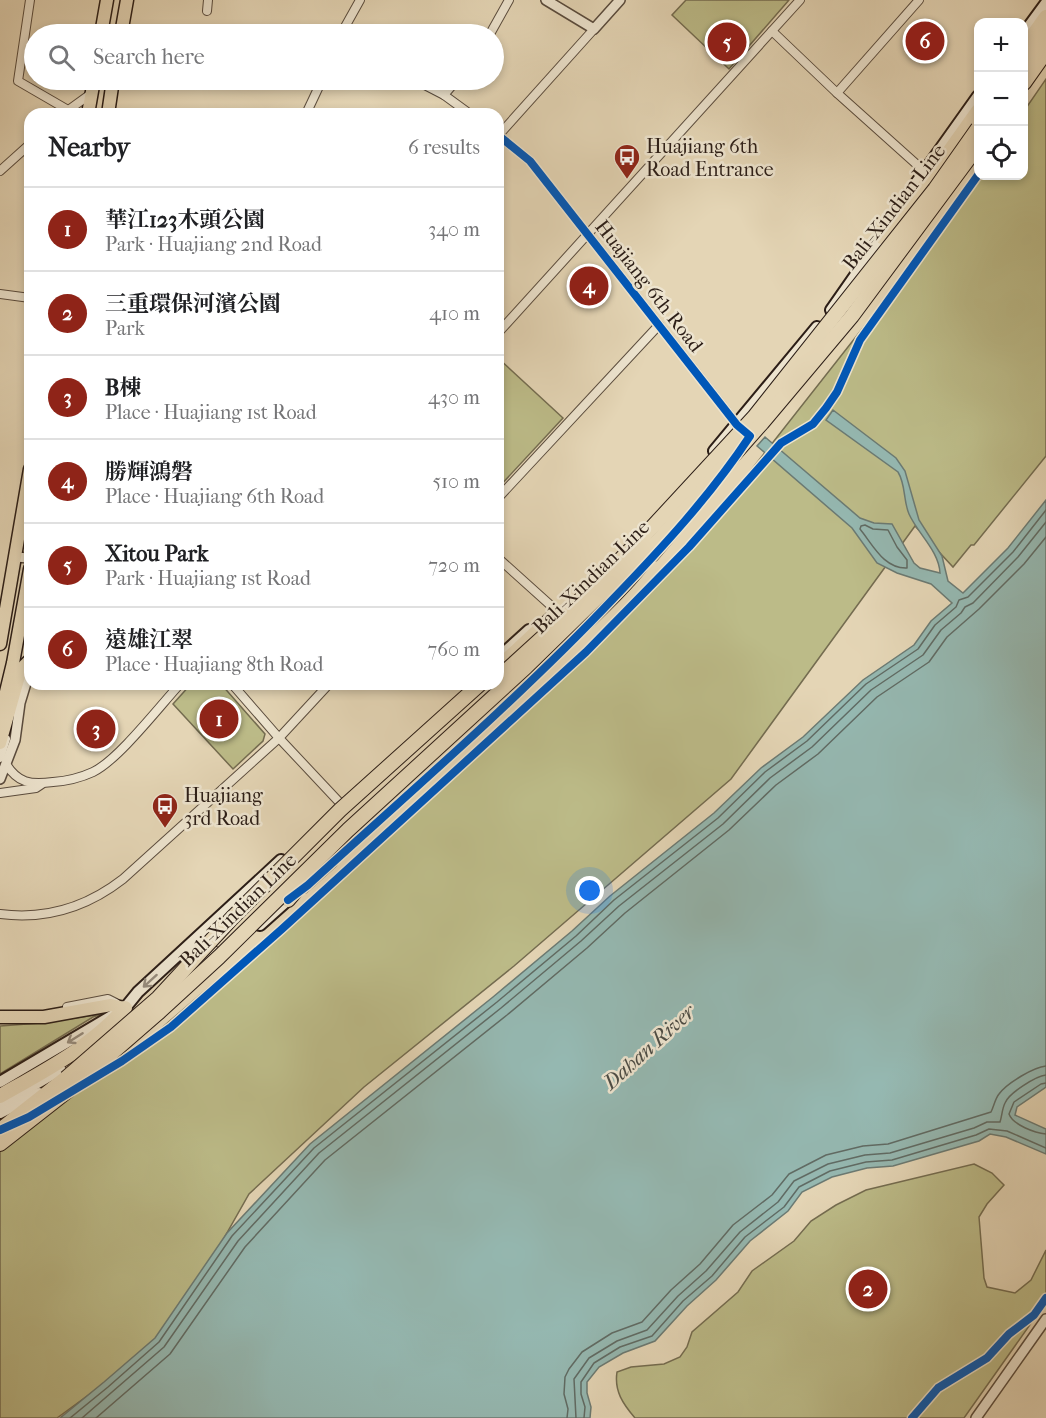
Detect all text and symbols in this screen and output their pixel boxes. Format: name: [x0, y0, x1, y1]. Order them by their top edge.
pin: 6: [906, 18, 944, 63]
map controls: [974, 18, 1028, 180]
button: +: [974, 18, 1028, 72]
pin: 5: [708, 20, 746, 64]
search box: [24, 24, 504, 90]
icon: search: [45, 41, 78, 74]
text: Search here: [93, 44, 205, 70]
button: −: [974, 72, 1028, 126]
button: locate: [974, 126, 1028, 180]
text: Nearby: [48, 132, 130, 163]
place label: Huajiang 6th Road Entrance: [646, 135, 774, 181]
text: 6 results: [408, 136, 480, 159]
street label: Bali-Xindian Line: [838, 139, 950, 274]
bus stop icon: Huajiang 6th Road Entrance: [612, 142, 642, 180]
text: 華江123木頭公園: [105, 207, 265, 233]
street label: Huajiang 6th Road: [590, 215, 708, 357]
text: 1: [64, 218, 71, 241]
text: 340 m: [428, 218, 480, 241]
text: Park · Huajiang 2nd Road: [105, 233, 322, 256]
pin: 4: [570, 264, 608, 308]
text: 三重環保河濱公園: [105, 291, 281, 317]
text: 2: [62, 302, 73, 325]
text: 410 m: [429, 302, 480, 325]
text: Park: [105, 317, 145, 340]
text: B棟: [105, 375, 141, 401]
text: 3: [63, 386, 72, 409]
text: 430 m: [428, 386, 480, 409]
text: Place · Huajiang 1st Road: [105, 401, 317, 424]
text: 勝輝鴻磐: [105, 459, 193, 485]
text: 4: [62, 470, 73, 493]
text: 510 m: [432, 470, 480, 493]
text: Place · Huajiang 6th Road: [105, 485, 324, 508]
street label: Bali-Xindian Line: [528, 515, 654, 638]
text: Xitou Park: [105, 541, 208, 567]
text: 5: [63, 554, 72, 577]
text: 720 m: [428, 554, 480, 577]
text: Park · Huajiang 1st Road: [105, 567, 311, 590]
text: 遠雄江翠: [105, 627, 193, 653]
text: 6: [62, 638, 73, 661]
text: 760 m: [428, 638, 480, 661]
text: Place · Huajiang 8th Road: [105, 653, 323, 676]
pin: 1: [200, 696, 238, 742]
pin: 3: [76, 706, 116, 752]
place label: Huajiang 3rd Road: [184, 784, 263, 830]
bus stop icon: Huajiang 3rd Road: [150, 791, 180, 829]
street label: Bali-Xindian Line: [175, 848, 301, 971]
your location: [575, 876, 604, 905]
one-way arrow: [143, 974, 158, 988]
water label: Dahan River: [597, 999, 701, 1096]
one-way arrow: [67, 1032, 83, 1044]
pin: 2: [848, 1266, 888, 1312]

